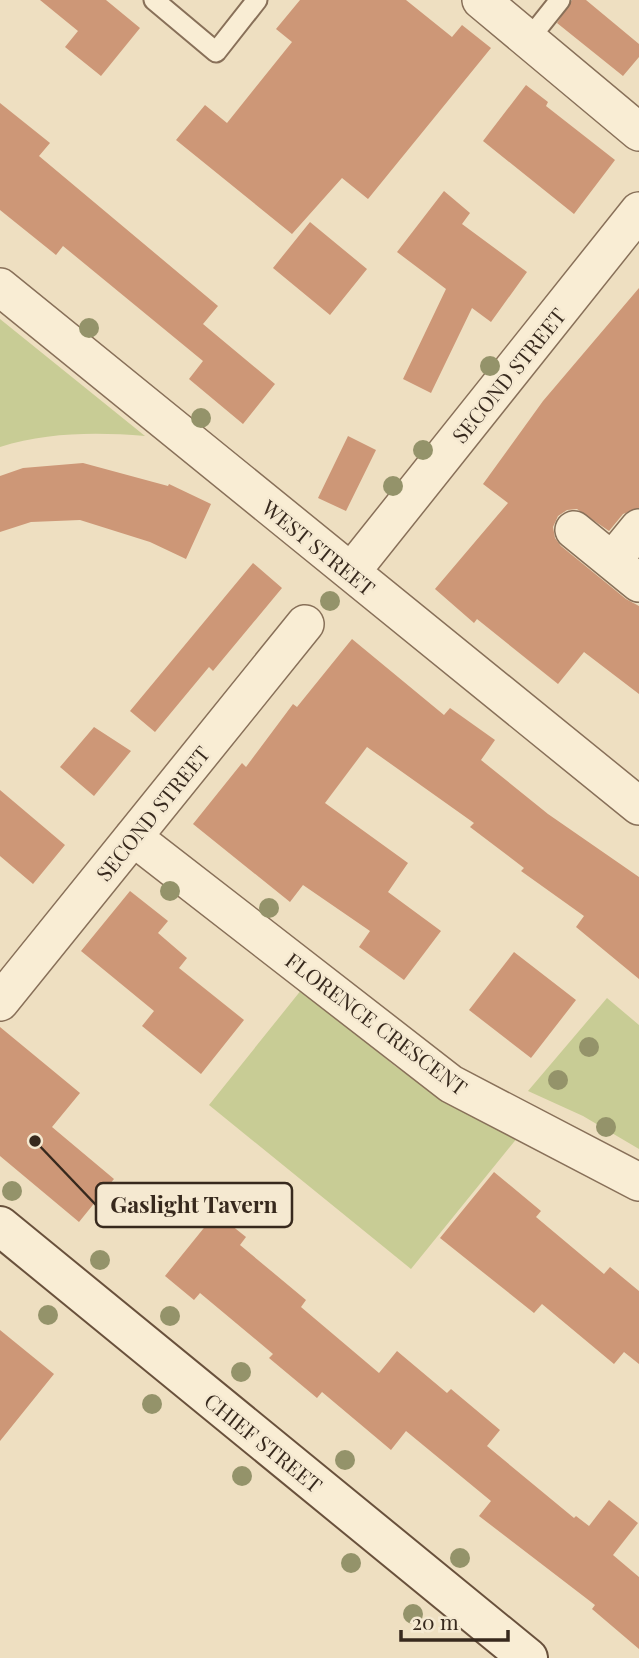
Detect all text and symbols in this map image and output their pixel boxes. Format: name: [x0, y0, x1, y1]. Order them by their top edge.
street label: SECOND STREET: [445, 302, 571, 448]
street label: WEST STREET: [256, 492, 381, 601]
street label: SECOND STREET: [89, 740, 215, 886]
street label: FLORENCE CRESCENT: [281, 945, 473, 1101]
callout: Gaslight Tavern: [96, 1183, 292, 1227]
text: Gaslight Tavern: [110, 1188, 278, 1219]
street label: CHIEF STREET: [199, 1386, 329, 1498]
scale bar: [401, 1598, 508, 1642]
text: 20 m: [412, 1607, 459, 1635]

